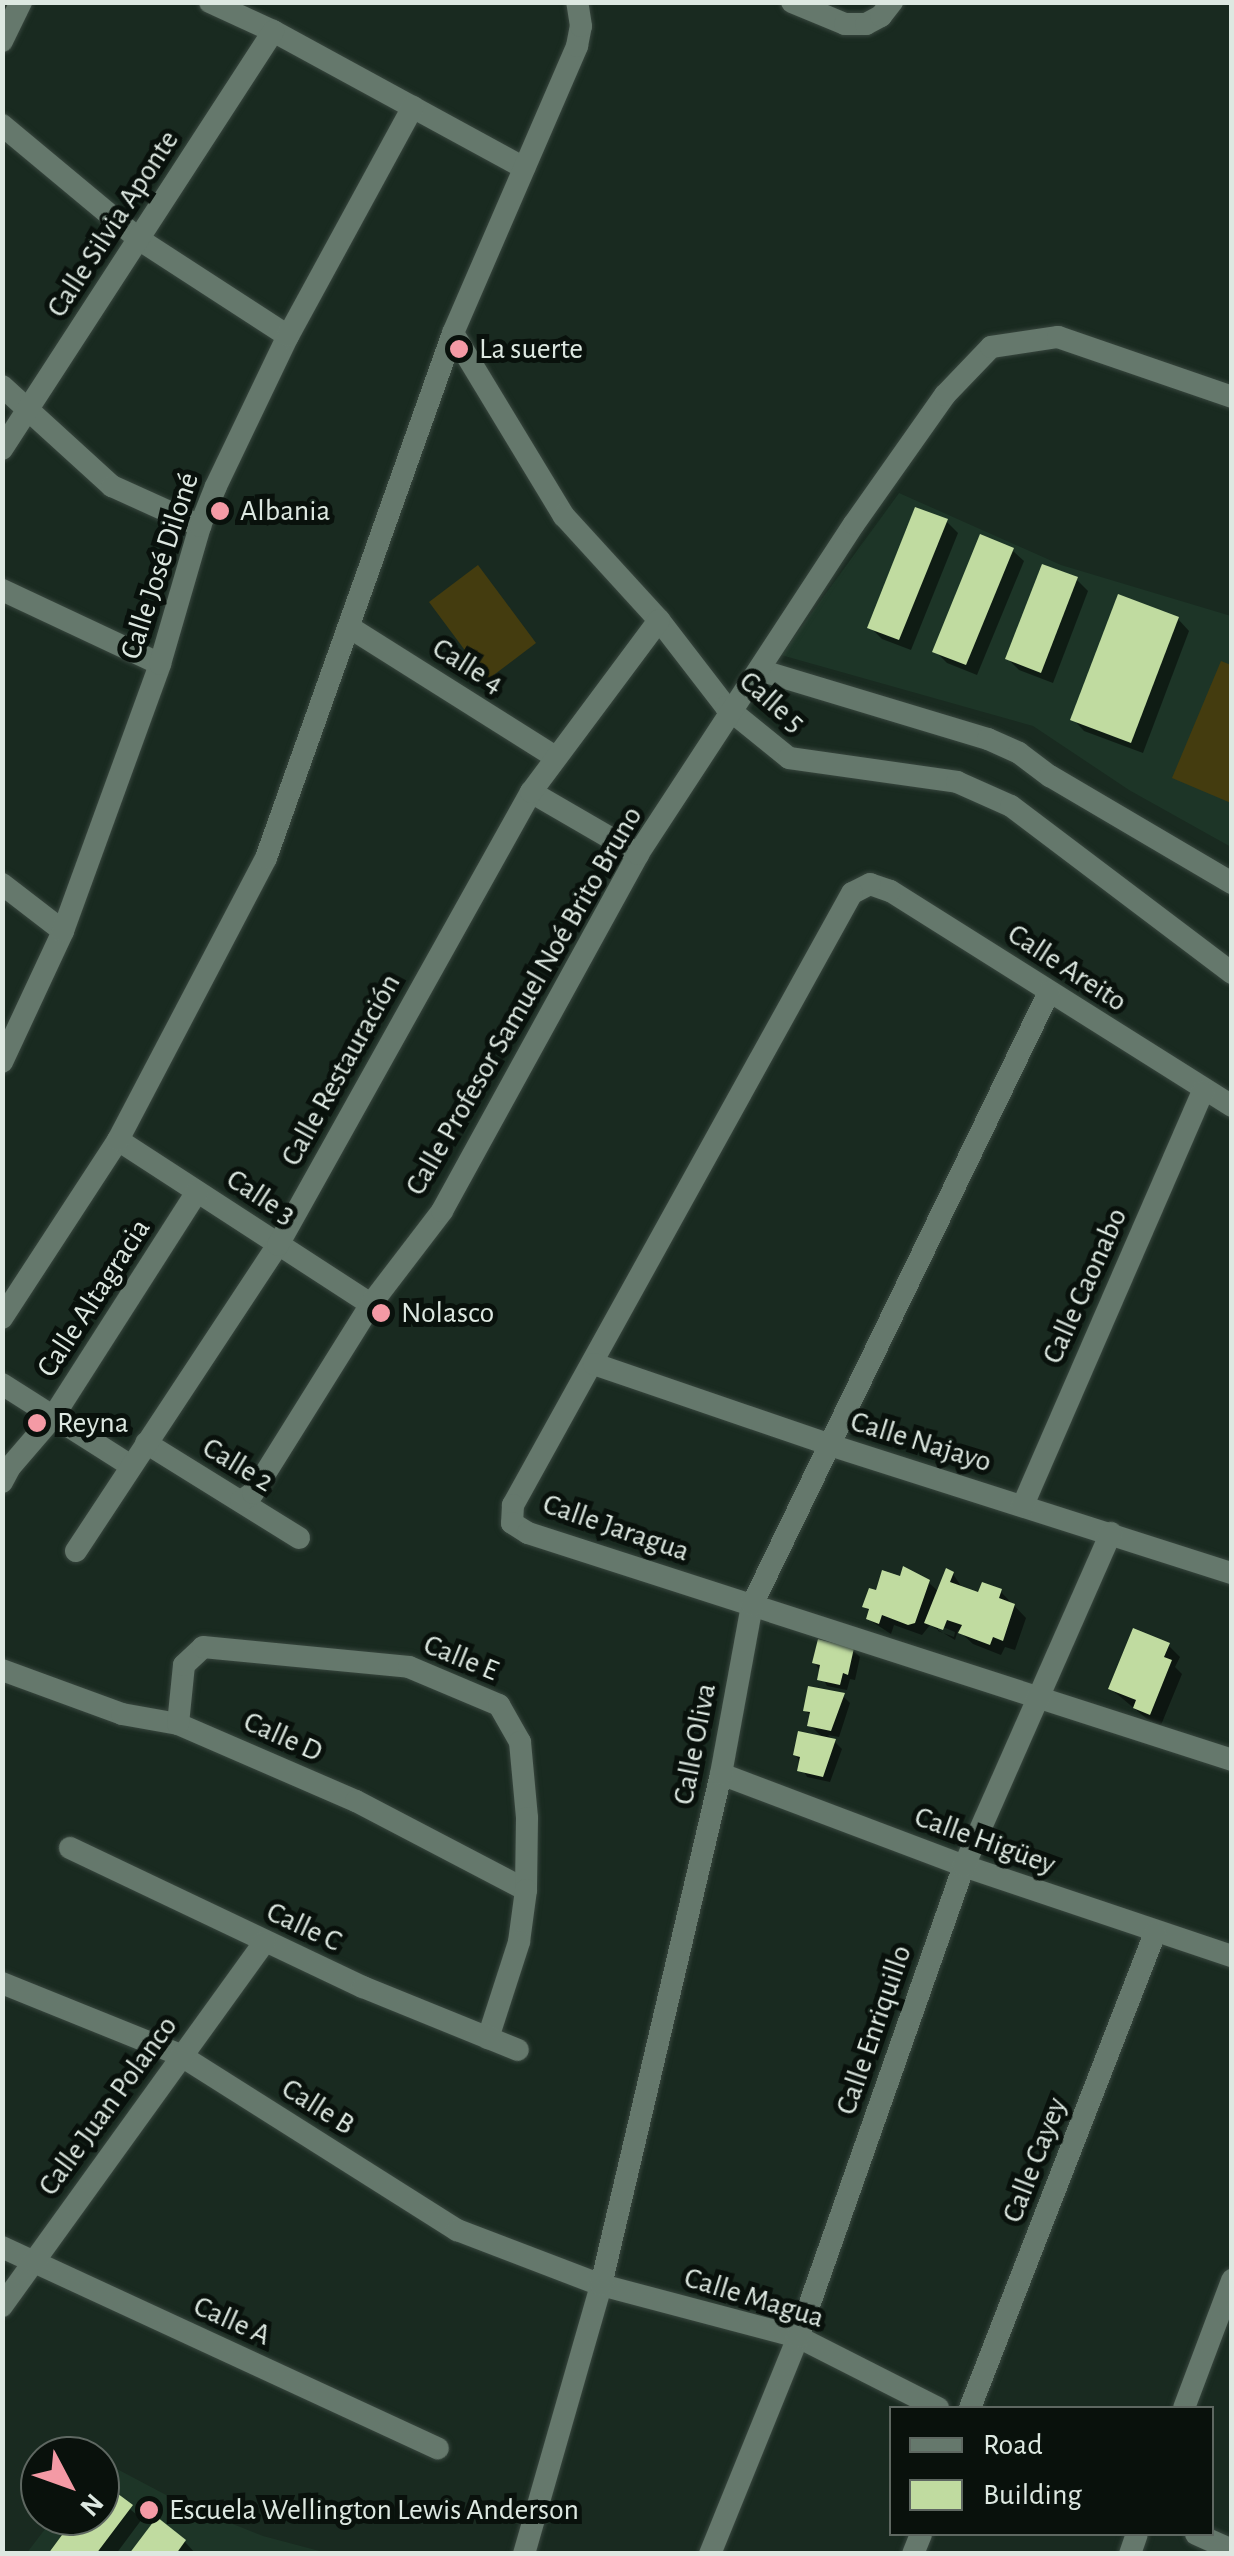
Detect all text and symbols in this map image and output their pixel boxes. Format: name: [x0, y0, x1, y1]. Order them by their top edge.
street label: Calle Silvia Aponte: [39, 124, 187, 324]
place label: La suerte: [479, 331, 583, 367]
marker: La suerte: [448, 338, 470, 360]
street label: Calle José Diloné: [113, 468, 207, 664]
place label: Albania: [240, 493, 330, 529]
marker: Albania: [209, 500, 231, 522]
street label: Calle 4: [426, 630, 510, 702]
street label: Calle 5: [732, 664, 812, 740]
street label: Calle Profesor Samuel Noé Brito Bruno: [398, 800, 650, 1202]
street label: Calle Areito: [1001, 916, 1133, 1020]
street label: Calle Restauración: [273, 968, 409, 1172]
street label: Calle 3: [220, 1161, 302, 1233]
street label: Calle Caonabo: [1035, 1203, 1135, 1369]
street label: Calle Altagracia: [29, 1212, 159, 1384]
place label: Nolasco: [401, 1295, 494, 1331]
marker: Nolasco: [370, 1302, 392, 1324]
street label: Calle Najayo: [846, 1404, 996, 1480]
place label: Reyna: [57, 1405, 129, 1441]
marker: Reyna: [26, 1412, 48, 1434]
street label: Calle 2: [196, 1430, 280, 1500]
street label: Calle Jaragua: [538, 1486, 694, 1570]
street label: Calle E: [418, 1627, 504, 1689]
street label: Calle Oliva: [666, 1680, 724, 1808]
street label: Calle D: [238, 1704, 328, 1770]
street label: Calle Higüey: [910, 1799, 1060, 1883]
street label: Calle C: [261, 1894, 347, 1960]
street label: Calle Enriquillo: [828, 1941, 920, 2119]
street label: Calle Juan Polanco: [31, 2009, 185, 2203]
street label: Calle B: [275, 2071, 361, 2143]
street label: Calle Cayey: [995, 2092, 1075, 2228]
street label: Calle Magua: [680, 2260, 828, 2336]
street label: Calle A: [188, 2288, 276, 2354]
legend: [889, 2406, 1214, 2536]
text: Road: [983, 2430, 1043, 2460]
north arrow: [20, 2436, 120, 2536]
text: Building: [983, 2480, 1082, 2510]
text: N: [74, 2488, 108, 2521]
place label: Escuela Wellington Lewis Anderson: [169, 2492, 579, 2528]
marker: Escuela Wellington Lewis Anderson: [138, 2499, 160, 2521]

